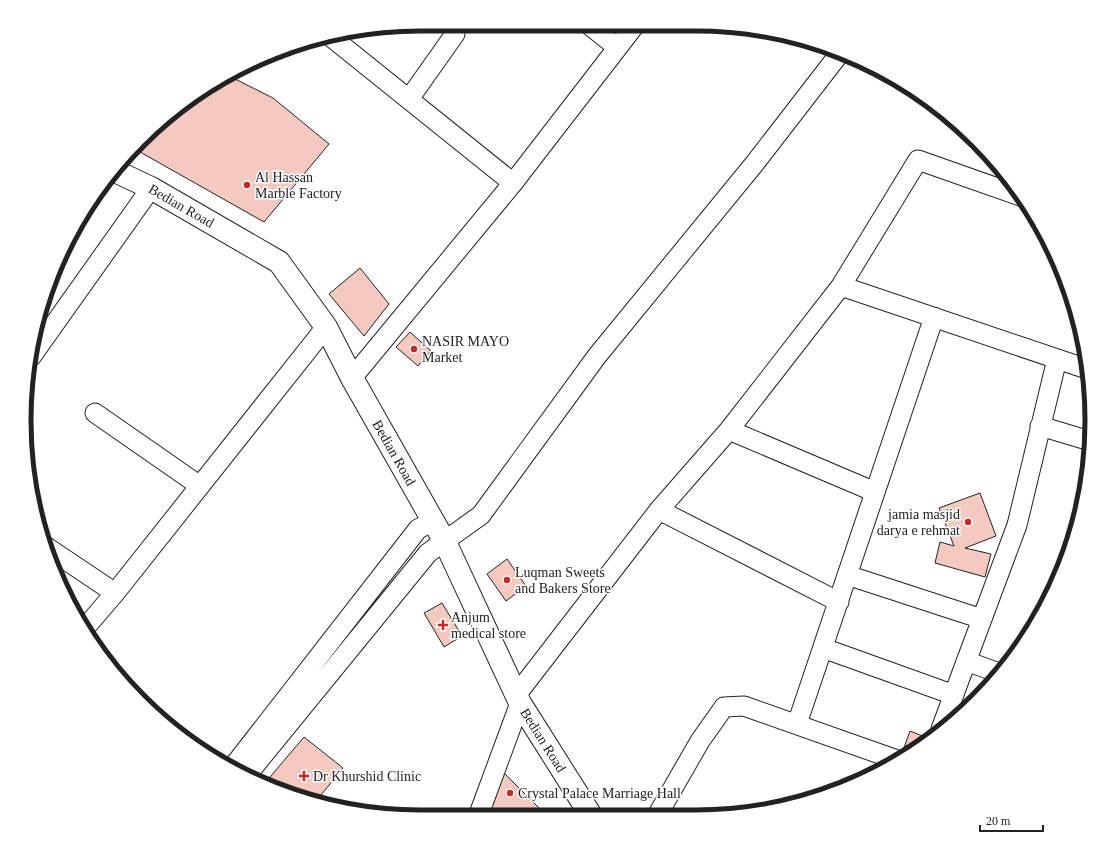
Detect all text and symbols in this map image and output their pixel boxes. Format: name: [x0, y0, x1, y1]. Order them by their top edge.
place label: Al Hassan Marble Factory: [255, 170, 342, 201]
marker: Al Hassan Marble Factory: [242, 180, 252, 190]
street label: Bedian Road: [146, 181, 217, 230]
place label: NASIR MAYO Market: [422, 334, 509, 365]
marker: NASIR MAYO Market: [409, 344, 419, 354]
street label: Bedian Road: [370, 417, 419, 488]
place label: jamia masjid darya e rehmat: [877, 507, 960, 538]
marker: jamia masjid darya e rehmat: [963, 517, 973, 527]
place label: Luqman Sweets and Bakers Store: [515, 565, 611, 596]
marker: Luqman Sweets and Bakers Store: [502, 575, 512, 585]
place label: Anjum medical store: [451, 610, 526, 641]
marker: Anjum medical store: [438, 620, 448, 630]
street label: Bedian Road: [518, 705, 569, 775]
place label: Dr Khurshid Clinic: [313, 769, 421, 784]
marker: Dr Khurshid Clinic: [298, 770, 310, 782]
place label: Crystal Palace Marriage Hall: [518, 786, 681, 801]
marker: Crystal Palace Marriage Hall: [505, 788, 515, 798]
scale bar: [980, 807, 1043, 833]
text: 20 m: [986, 814, 1011, 828]

